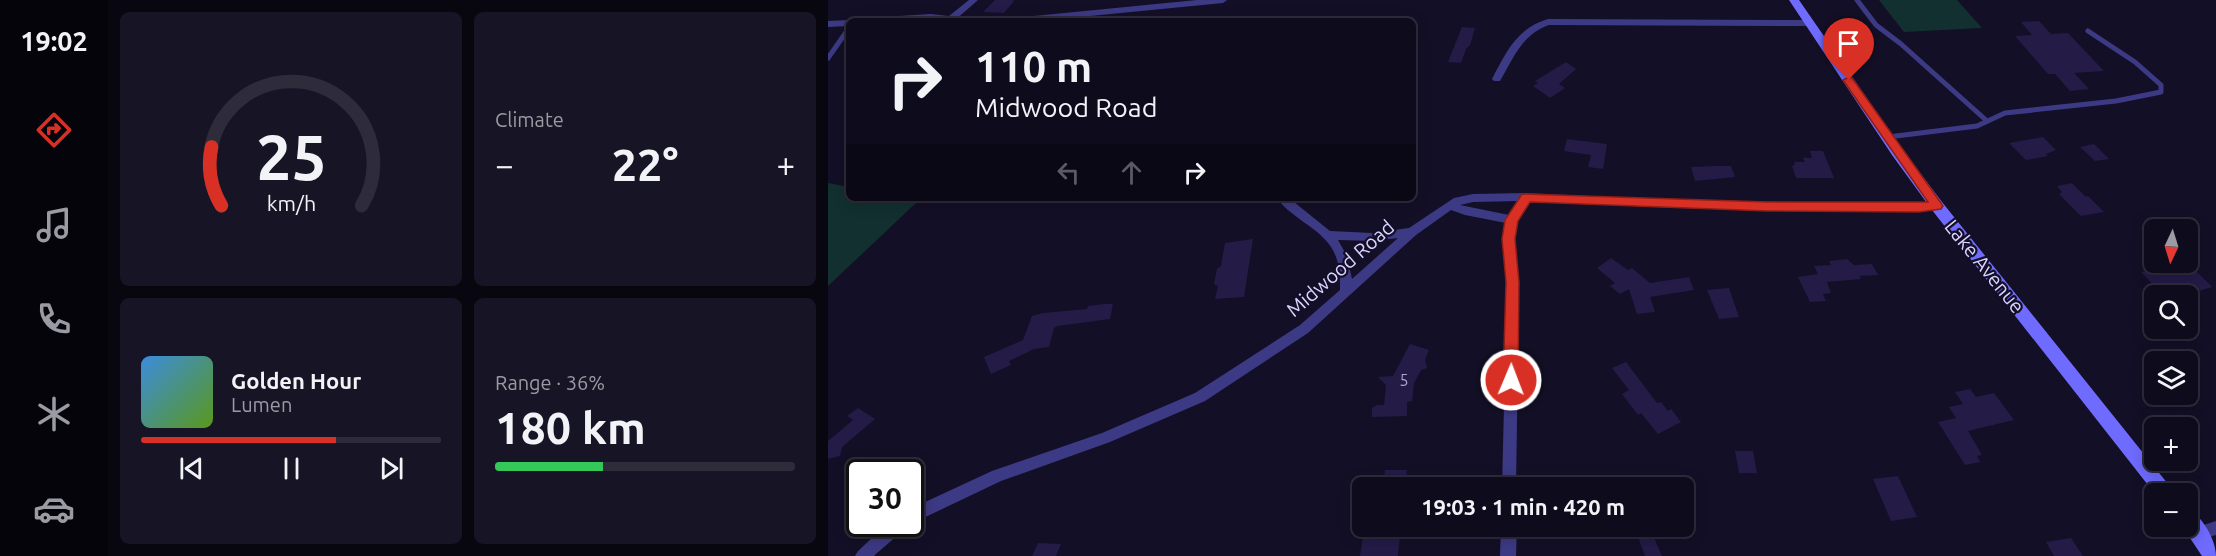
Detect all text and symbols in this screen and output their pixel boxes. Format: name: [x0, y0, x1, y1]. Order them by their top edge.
pin: [1823, 18, 1874, 80]
text: 19:02: [20, 26, 88, 56]
icon: arrive: [1832, 27, 1865, 60]
icon: right: [876, 42, 954, 120]
text: 110 m: [975, 43, 1092, 90]
text: Midwood Road: [975, 92, 1158, 122]
text: Climate: [495, 108, 564, 131]
icon: directions: [33, 109, 75, 151]
text: 25: [256, 122, 326, 192]
text: 22°: [612, 139, 678, 190]
text: −: [495, 146, 514, 183]
text: +: [776, 146, 795, 183]
icon: left: [1052, 156, 1085, 189]
icon: ahead: [1115, 156, 1148, 189]
icon: right: [1178, 156, 1211, 189]
text: km/h: [266, 191, 316, 215]
icon: music: [33, 204, 75, 246]
street label: Midwood Road: [1281, 215, 1399, 321]
street label: Lake Avenue: [1940, 215, 2030, 317]
north arrow: [2144, 219, 2198, 273]
map controls: [2144, 219, 2198, 537]
button: search: [2144, 285, 2198, 339]
icon: phone: [33, 298, 75, 340]
position arrow: [1479, 348, 1543, 412]
button: layers: [2144, 351, 2198, 405]
text: Golden Hour: [231, 368, 361, 393]
text: Range · 36%: [495, 371, 605, 394]
house number: 5: [1399, 371, 1409, 389]
icon: climate: [33, 393, 75, 435]
text: Lumen: [231, 393, 292, 416]
text: 180 km: [495, 402, 646, 453]
button: +: [2144, 417, 2198, 471]
icon: previous: [175, 452, 208, 485]
icon: pause: [275, 452, 308, 485]
icon: next: [375, 452, 408, 485]
speed limit sign: 30: [846, 459, 924, 537]
button: −: [2144, 483, 2198, 537]
icon: car: [33, 488, 75, 530]
text: 19:03 · 1 min · 420 m: [1421, 494, 1625, 519]

